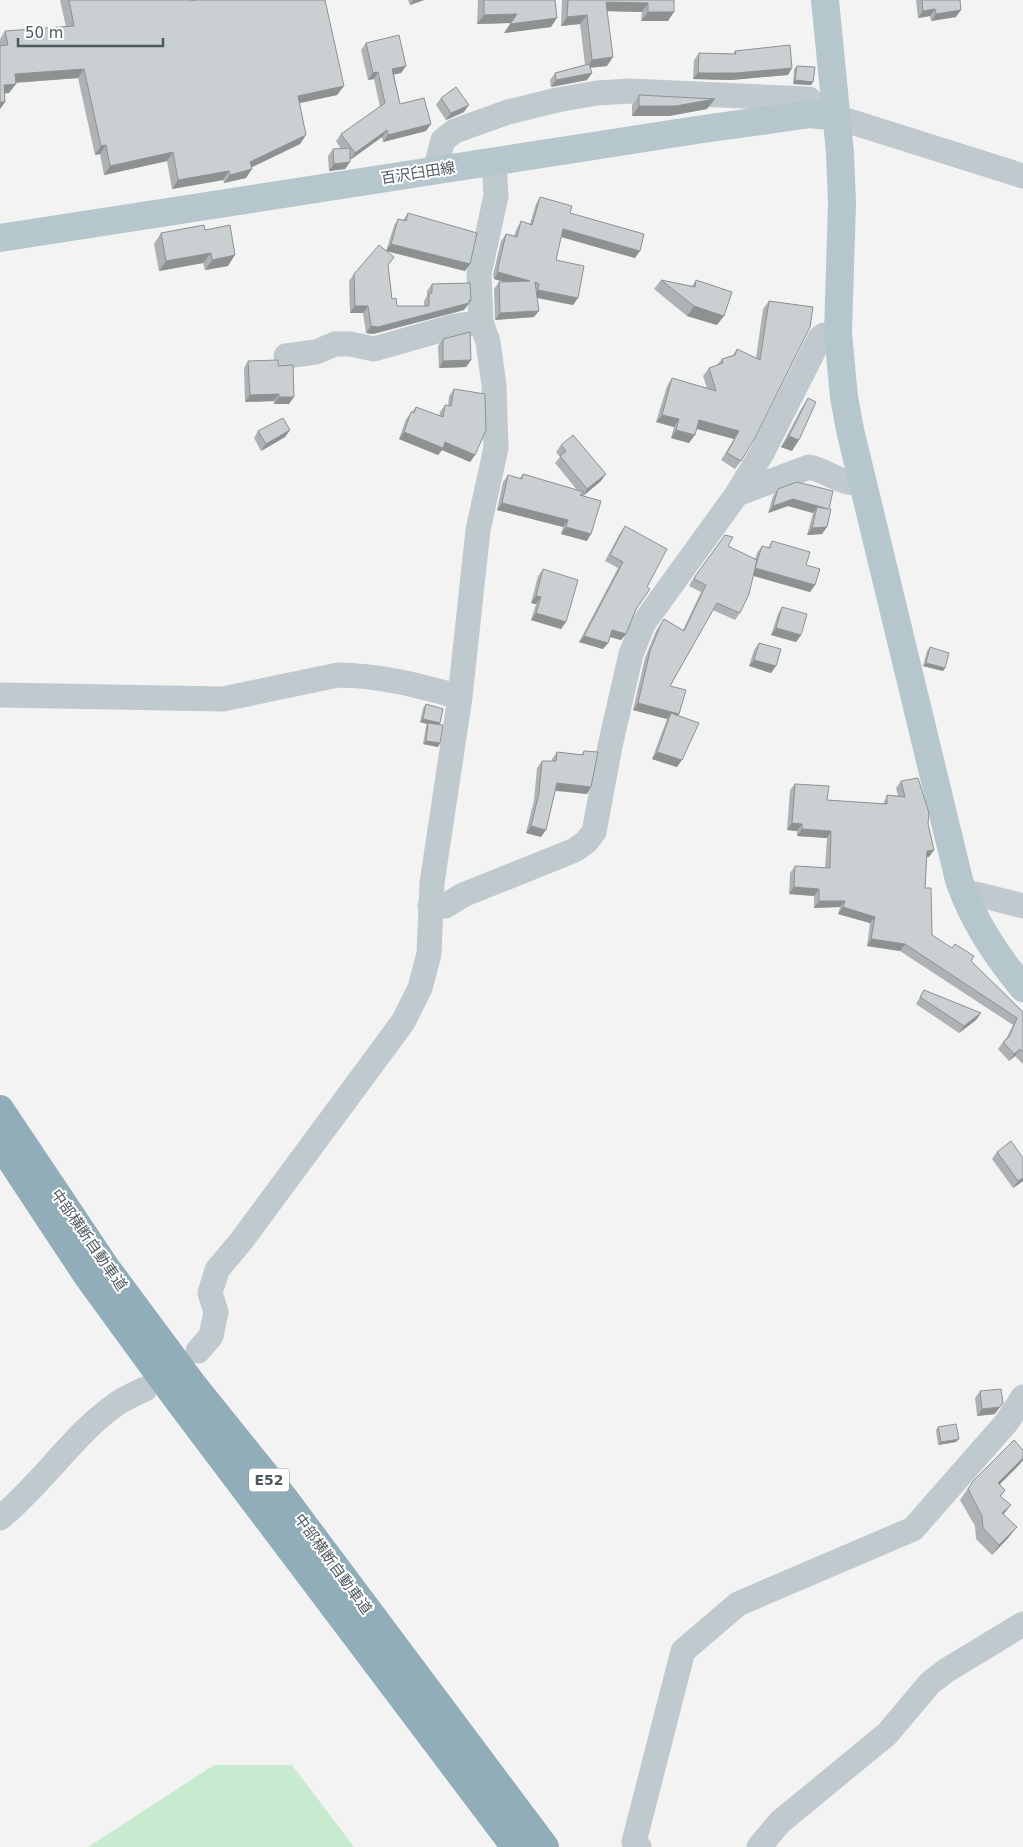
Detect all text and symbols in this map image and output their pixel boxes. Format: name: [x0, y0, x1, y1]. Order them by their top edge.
scale bar: [18, 15, 162, 47]
text: 50 m: [25, 24, 63, 42]
street label: 百沢臼田線: [380, 158, 456, 188]
street label: 中部横断自動車道: [47, 1186, 131, 1294]
road number: E52: [249, 1468, 289, 1492]
street label: 中部横断自動車道: [290, 1510, 376, 1618]

